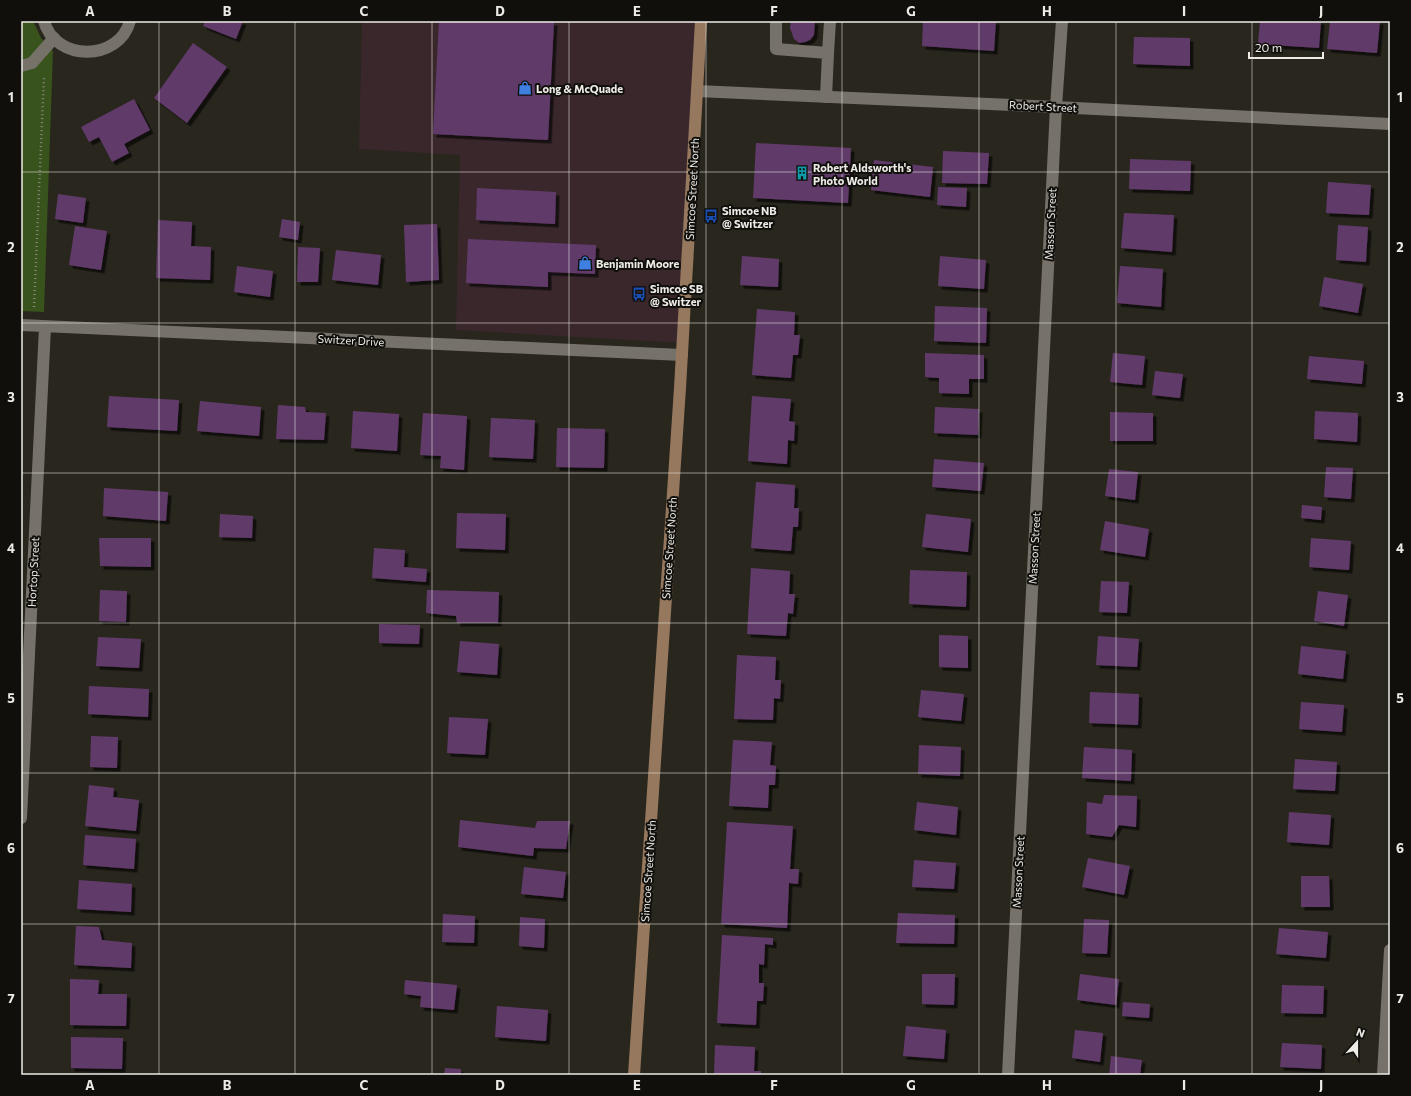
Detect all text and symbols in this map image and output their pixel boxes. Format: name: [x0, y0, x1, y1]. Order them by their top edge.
text: A: [85, 3, 95, 19]
text: B: [223, 3, 232, 19]
text: C: [360, 3, 369, 19]
text: D: [495, 3, 505, 19]
text: E: [633, 3, 641, 19]
text: F: [770, 3, 778, 19]
text: G: [906, 3, 916, 19]
text: H: [1042, 3, 1052, 19]
text: I: [1182, 3, 1186, 19]
text: J: [1319, 3, 1323, 19]
scale bar: [1249, 34, 1323, 60]
text: 20 m: [1255, 40, 1282, 54]
shop icon: Long & McQuade: [517, 80, 533, 96]
place label: Long & McQuade: [536, 82, 623, 95]
text: 1: [8, 89, 14, 105]
text: 1: [1397, 89, 1403, 105]
street label: Robert Street: [1009, 98, 1078, 114]
street label: Simcoe Street North: [683, 138, 701, 240]
place label: Robert Aldsworth's Photo World: [813, 161, 911, 187]
building icon: Robert Aldsworth's Photo World: [794, 165, 810, 181]
street label: Masson Street: [1042, 187, 1058, 260]
place label: Simcoe NB @ Switzer: [722, 204, 777, 230]
bus stop icon: Simcoe NB @ Switzer: [703, 208, 719, 224]
text: 2: [7, 239, 15, 255]
text: 2: [1396, 239, 1404, 255]
shop icon: Benjamin Moore: [577, 255, 593, 271]
place label: Benjamin Moore: [596, 257, 679, 270]
place label: Simcoe SB @ Switzer: [650, 282, 703, 308]
bus stop icon: Simcoe SB @ Switzer: [631, 286, 647, 302]
street label: Switzer Drive: [317, 332, 385, 348]
text: 3: [7, 389, 15, 405]
text: 3: [1396, 389, 1404, 405]
street label: Simcoe Street North: [659, 497, 679, 599]
street label: Masson Street: [1026, 511, 1042, 584]
street label: Hortop Street: [25, 536, 41, 607]
text: 4: [7, 540, 15, 556]
text: 4: [1396, 540, 1404, 556]
text: 5: [7, 690, 15, 706]
text: 5: [1396, 690, 1404, 706]
street label: Simcoe Street North: [638, 820, 658, 922]
street label: Masson Street: [1010, 835, 1026, 908]
text: 6: [7, 840, 15, 856]
text: 6: [1396, 840, 1404, 856]
text: 7: [7, 990, 15, 1006]
text: 7: [1396, 990, 1404, 1006]
north arrow: [1337, 1022, 1377, 1062]
text: N: [1355, 1025, 1367, 1040]
text: A: [85, 1077, 95, 1093]
text: B: [223, 1077, 232, 1093]
text: C: [360, 1077, 369, 1093]
text: D: [495, 1077, 505, 1093]
text: E: [633, 1077, 641, 1093]
text: F: [770, 1077, 778, 1093]
text: G: [906, 1077, 916, 1093]
text: H: [1042, 1077, 1052, 1093]
text: I: [1182, 1077, 1186, 1093]
text: J: [1319, 1077, 1323, 1093]

